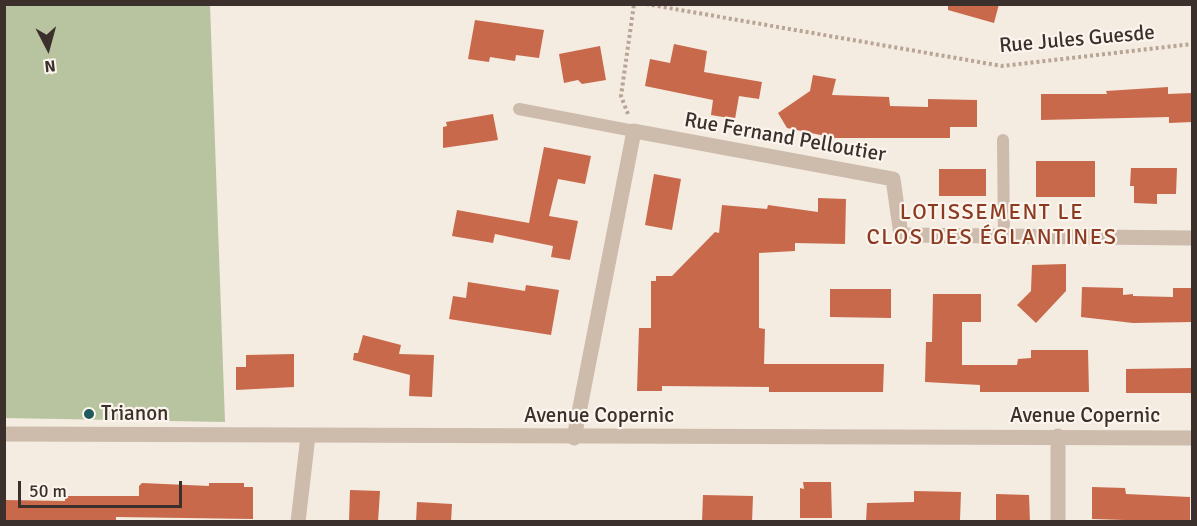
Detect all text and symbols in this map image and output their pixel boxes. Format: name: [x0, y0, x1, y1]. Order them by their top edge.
north arrow: [18, 18, 78, 78]
street label: Rue Jules Guesde: [998, 21, 1156, 59]
text: N: [43, 55, 56, 76]
street label: Rue Fernand Pelloutier: [682, 108, 888, 168]
district label: LOTISSEMENT LE CLOS DES ÉGLANTINES: [867, 200, 1117, 252]
place label: Trianon: [101, 401, 169, 427]
street label: Avenue Copernic: [524, 403, 674, 429]
street label: Avenue Copernic: [1010, 403, 1160, 429]
marker: Trianon: [82, 407, 96, 421]
scale bar: [21, 469, 184, 507]
text: 50 m: [29, 480, 67, 502]

